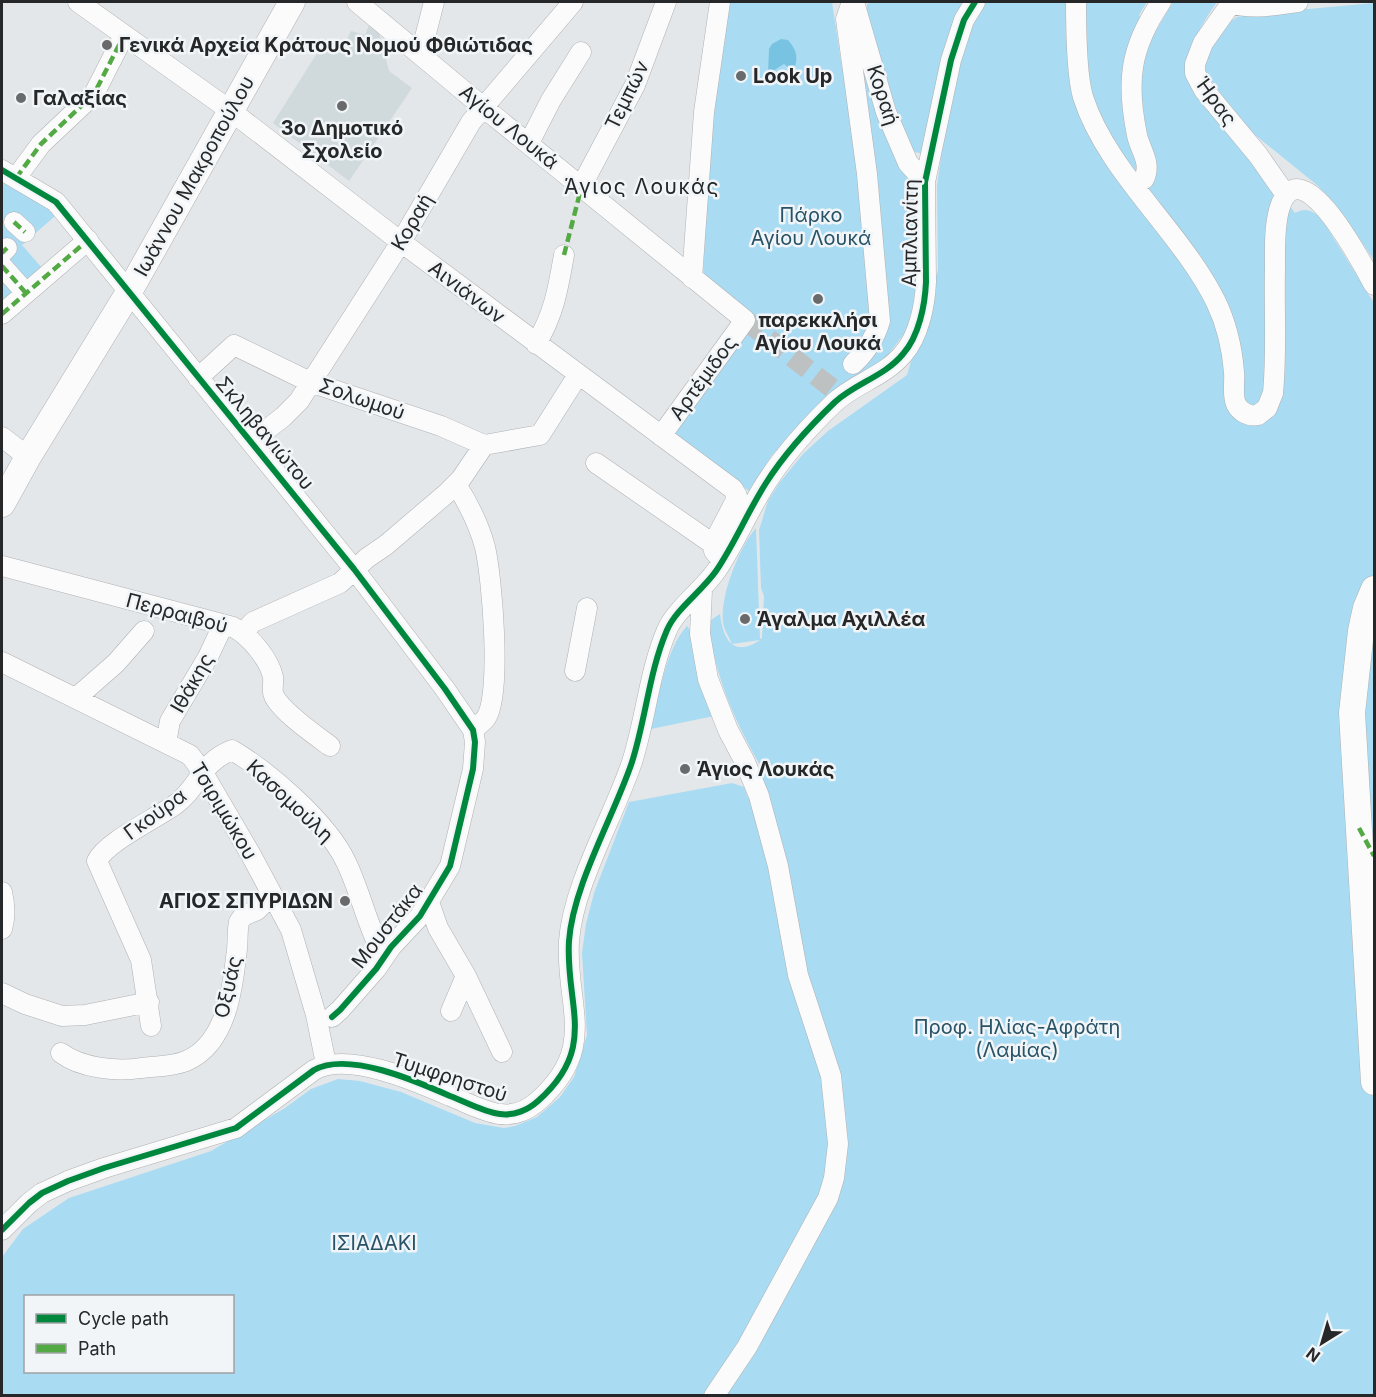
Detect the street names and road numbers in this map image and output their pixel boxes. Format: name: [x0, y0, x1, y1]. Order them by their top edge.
street label: Τεμπών: [600, 56, 654, 133]
street label: Κοραή: [862, 62, 904, 128]
street label: Ιωάννου Μακροπούλου: [129, 72, 259, 280]
street label: Ήρας: [1190, 72, 1242, 130]
street label: Αγίου Λουκά: [455, 80, 563, 174]
street label: Αμπλιανίτη: [897, 179, 923, 287]
street label: Κοραή: [386, 189, 438, 255]
street label: Αινιάνων: [424, 256, 510, 329]
street label: Αρτέμιδος: [664, 331, 742, 425]
street label: Σκληβανιώτου: [211, 372, 319, 494]
street label: Σολωμού: [316, 373, 408, 425]
street label: Περραιβού: [123, 588, 231, 638]
street label: Ιθάκης: [165, 649, 219, 717]
street label: Κασομούλη: [242, 755, 338, 847]
street label: Τσιριμώκου: [186, 758, 262, 864]
street label: Γκούρα: [119, 783, 191, 845]
street label: Μουστάκα: [347, 879, 427, 973]
street label: Οξυάς: [209, 954, 247, 1020]
street label: Τυμφρηστού: [390, 1047, 510, 1107]

